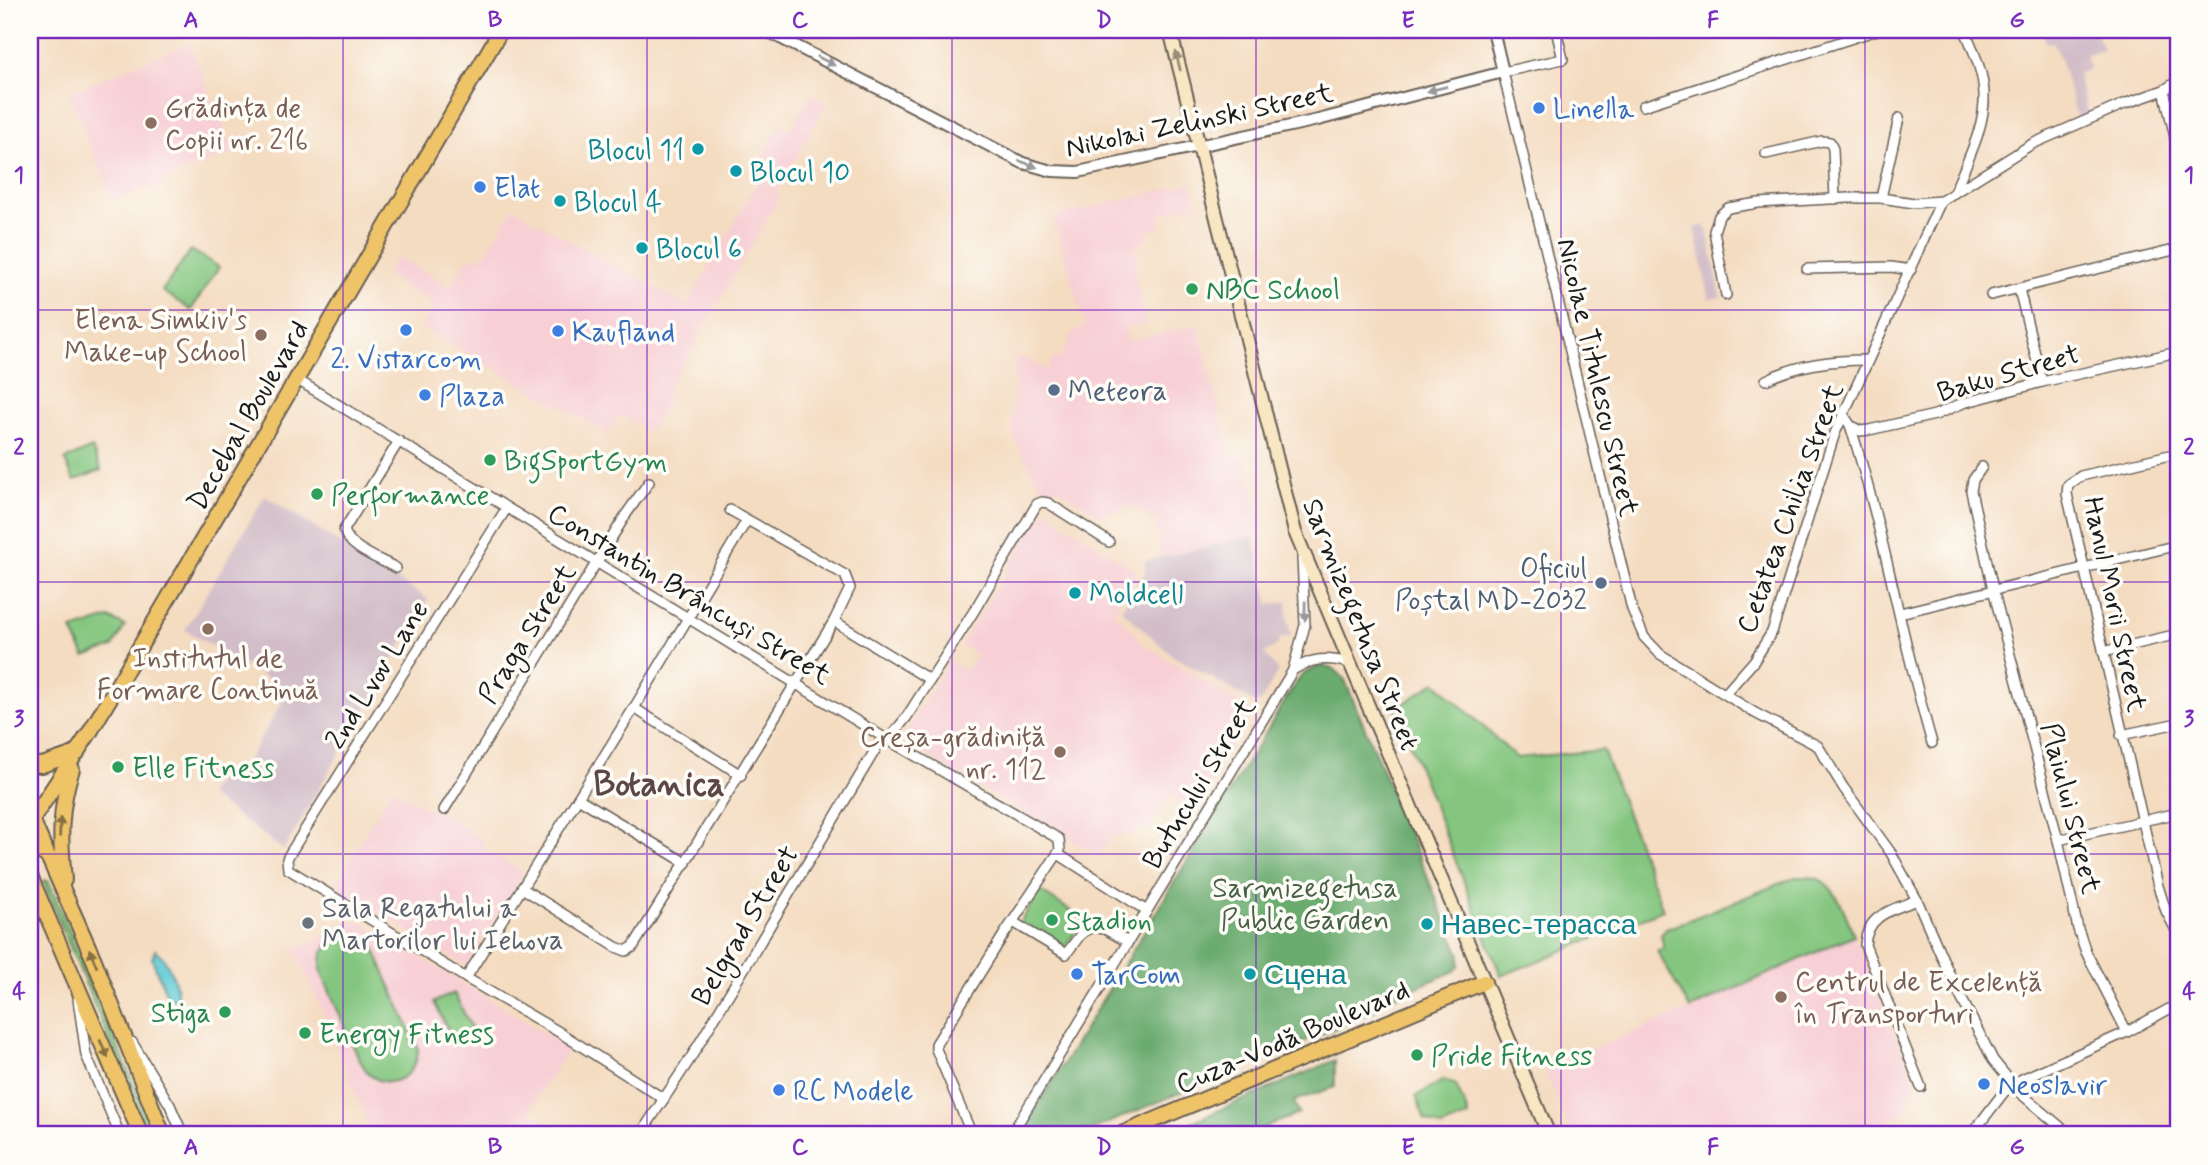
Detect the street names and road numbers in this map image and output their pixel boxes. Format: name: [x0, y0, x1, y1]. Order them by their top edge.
street label: Nikolai Zelinski Street: [1062, 75, 1337, 168]
street label: Nicolae Titulescu Street: [1547, 235, 1647, 521]
street label: Decebal Boulevard: [180, 314, 319, 518]
street label: Baku Street: [1933, 336, 2084, 412]
street label: Cetatea Chilia Street: [1729, 378, 1854, 639]
street label: Sarmizegetusa Street: [1289, 494, 1427, 757]
street label: Hanul Morii Street: [2073, 494, 2155, 716]
street label: Constantin Brâncuși Street: [540, 496, 838, 695]
street label: Praga Street: [470, 557, 588, 712]
street label: 2nd Lvov Lane: [318, 594, 438, 757]
street label: Butucului Street: [1135, 692, 1266, 876]
street label: Plaiului Street: [2030, 719, 2109, 898]
street label: Belgrad Street: [684, 839, 810, 1014]
street label: Cuza-Vodă Boulevard: [1171, 972, 1415, 1104]

